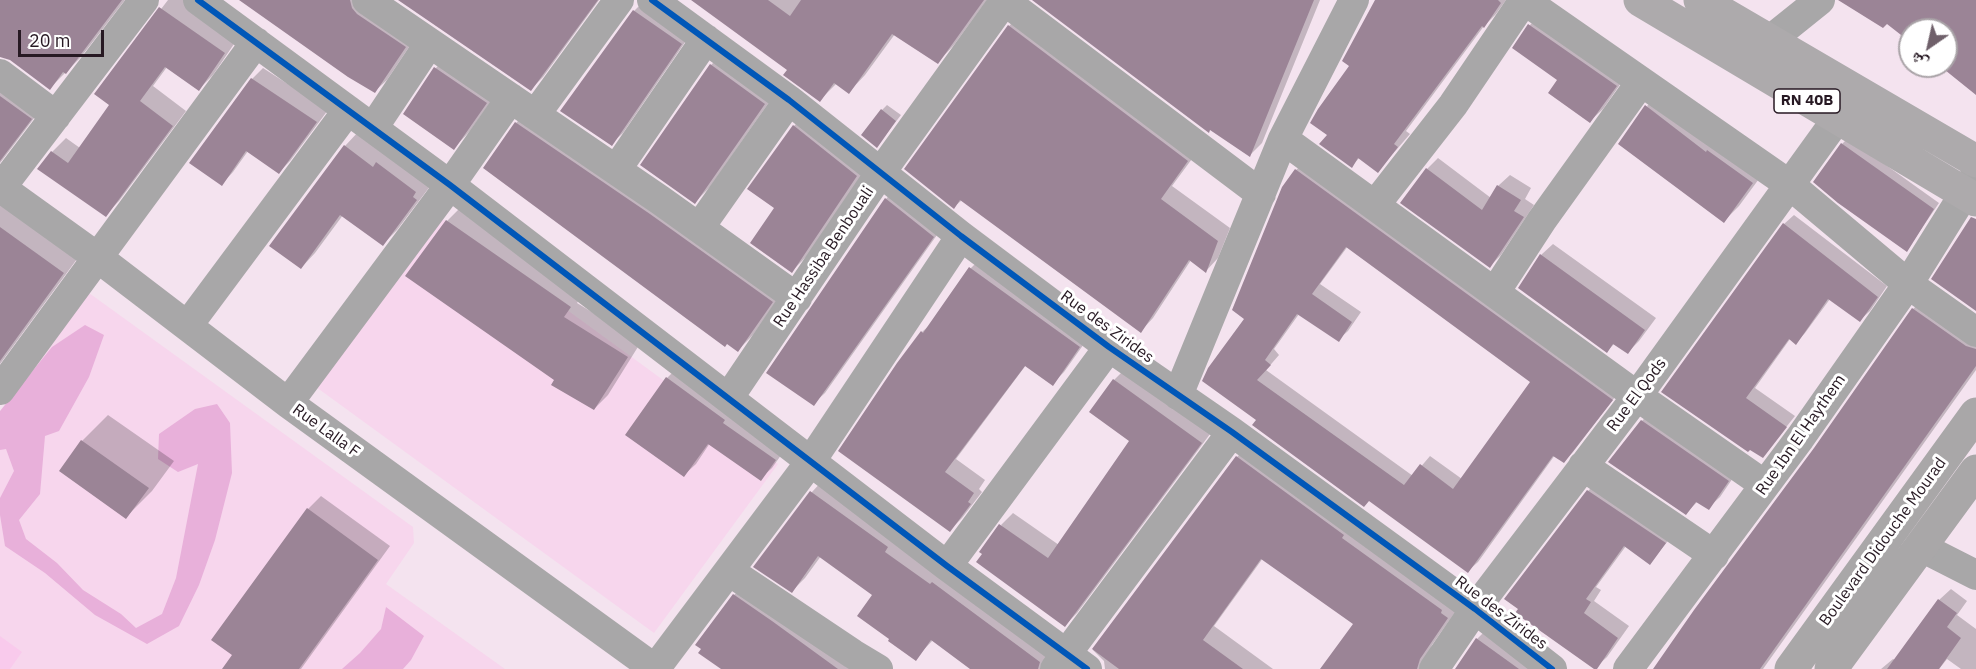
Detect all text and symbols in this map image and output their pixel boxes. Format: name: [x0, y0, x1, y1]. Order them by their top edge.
scale bar: [21, 18, 106, 56]
north arrow: [1898, 18, 1958, 78]
text: 20 m: [29, 29, 71, 52]
text: ش: [1906, 48, 1932, 74]
road number: RN 40B: [1774, 89, 1840, 113]
street label: Rue Hassiba Benbouali: [770, 183, 878, 331]
street label: Rue des Zirides: [1057, 287, 1157, 367]
street label: Rue El Qods: [1603, 355, 1671, 435]
street label: Rue Ibn El Haythem: [1752, 371, 1850, 499]
street label: Rue Lalla F: [289, 400, 363, 462]
street label: Boulevard Didouche Mourad: [1816, 454, 1950, 630]
street label: Rue des Zirides: [1451, 572, 1551, 654]

